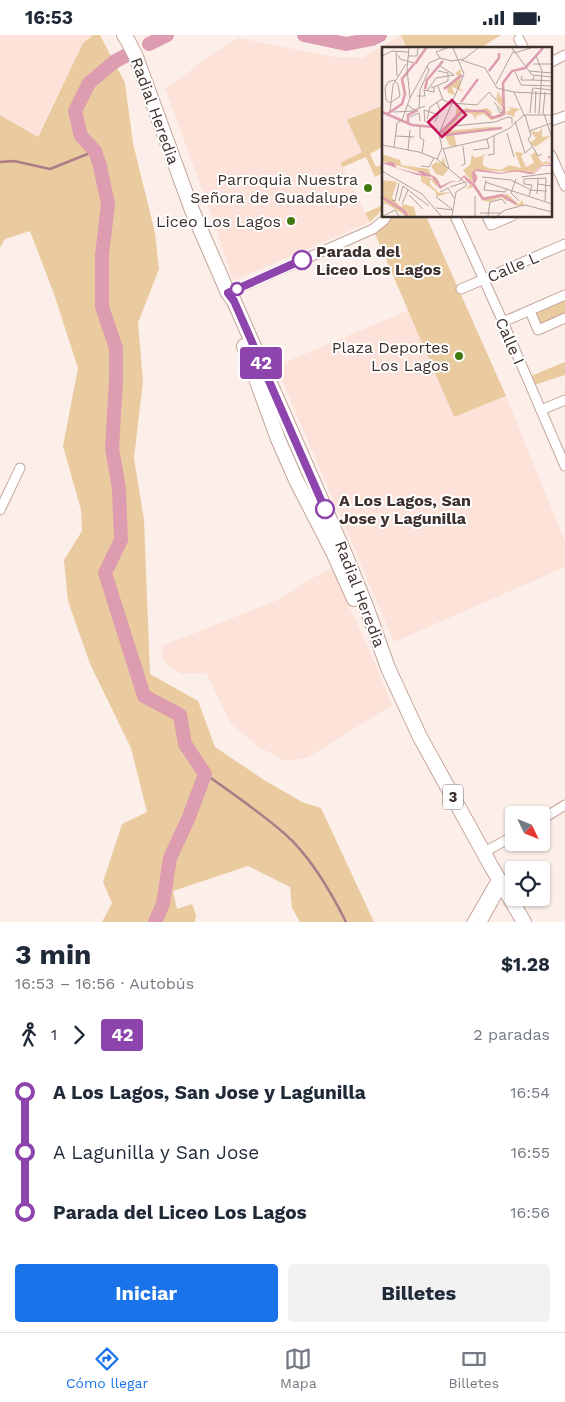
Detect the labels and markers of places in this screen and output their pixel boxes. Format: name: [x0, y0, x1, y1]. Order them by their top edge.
place label: Parroquia Nuestra Señora de Guadalupe: [190, 170, 358, 207]
marker: Parroquia Nuestra Señora de Guadalupe: [362, 182, 374, 194]
place label: Liceo Los Lagos: [156, 212, 281, 231]
marker: Liceo Los Lagos: [285, 215, 297, 227]
place label: Parada del Liceo Los Lagos: [316, 242, 442, 279]
marker: Parada del Liceo Los Lagos: [292, 250, 312, 270]
unlabelled marker: [230, 282, 244, 296]
place label: Plaza Deportes Los Lagos: [332, 338, 449, 375]
marker: Plaza Deportes Los Lagos: [453, 350, 465, 362]
place label: A Los Lagos, San Jose y Lagunilla: [339, 491, 471, 528]
marker: A Los Lagos, San Jose y Lagunilla: [315, 499, 335, 519]

